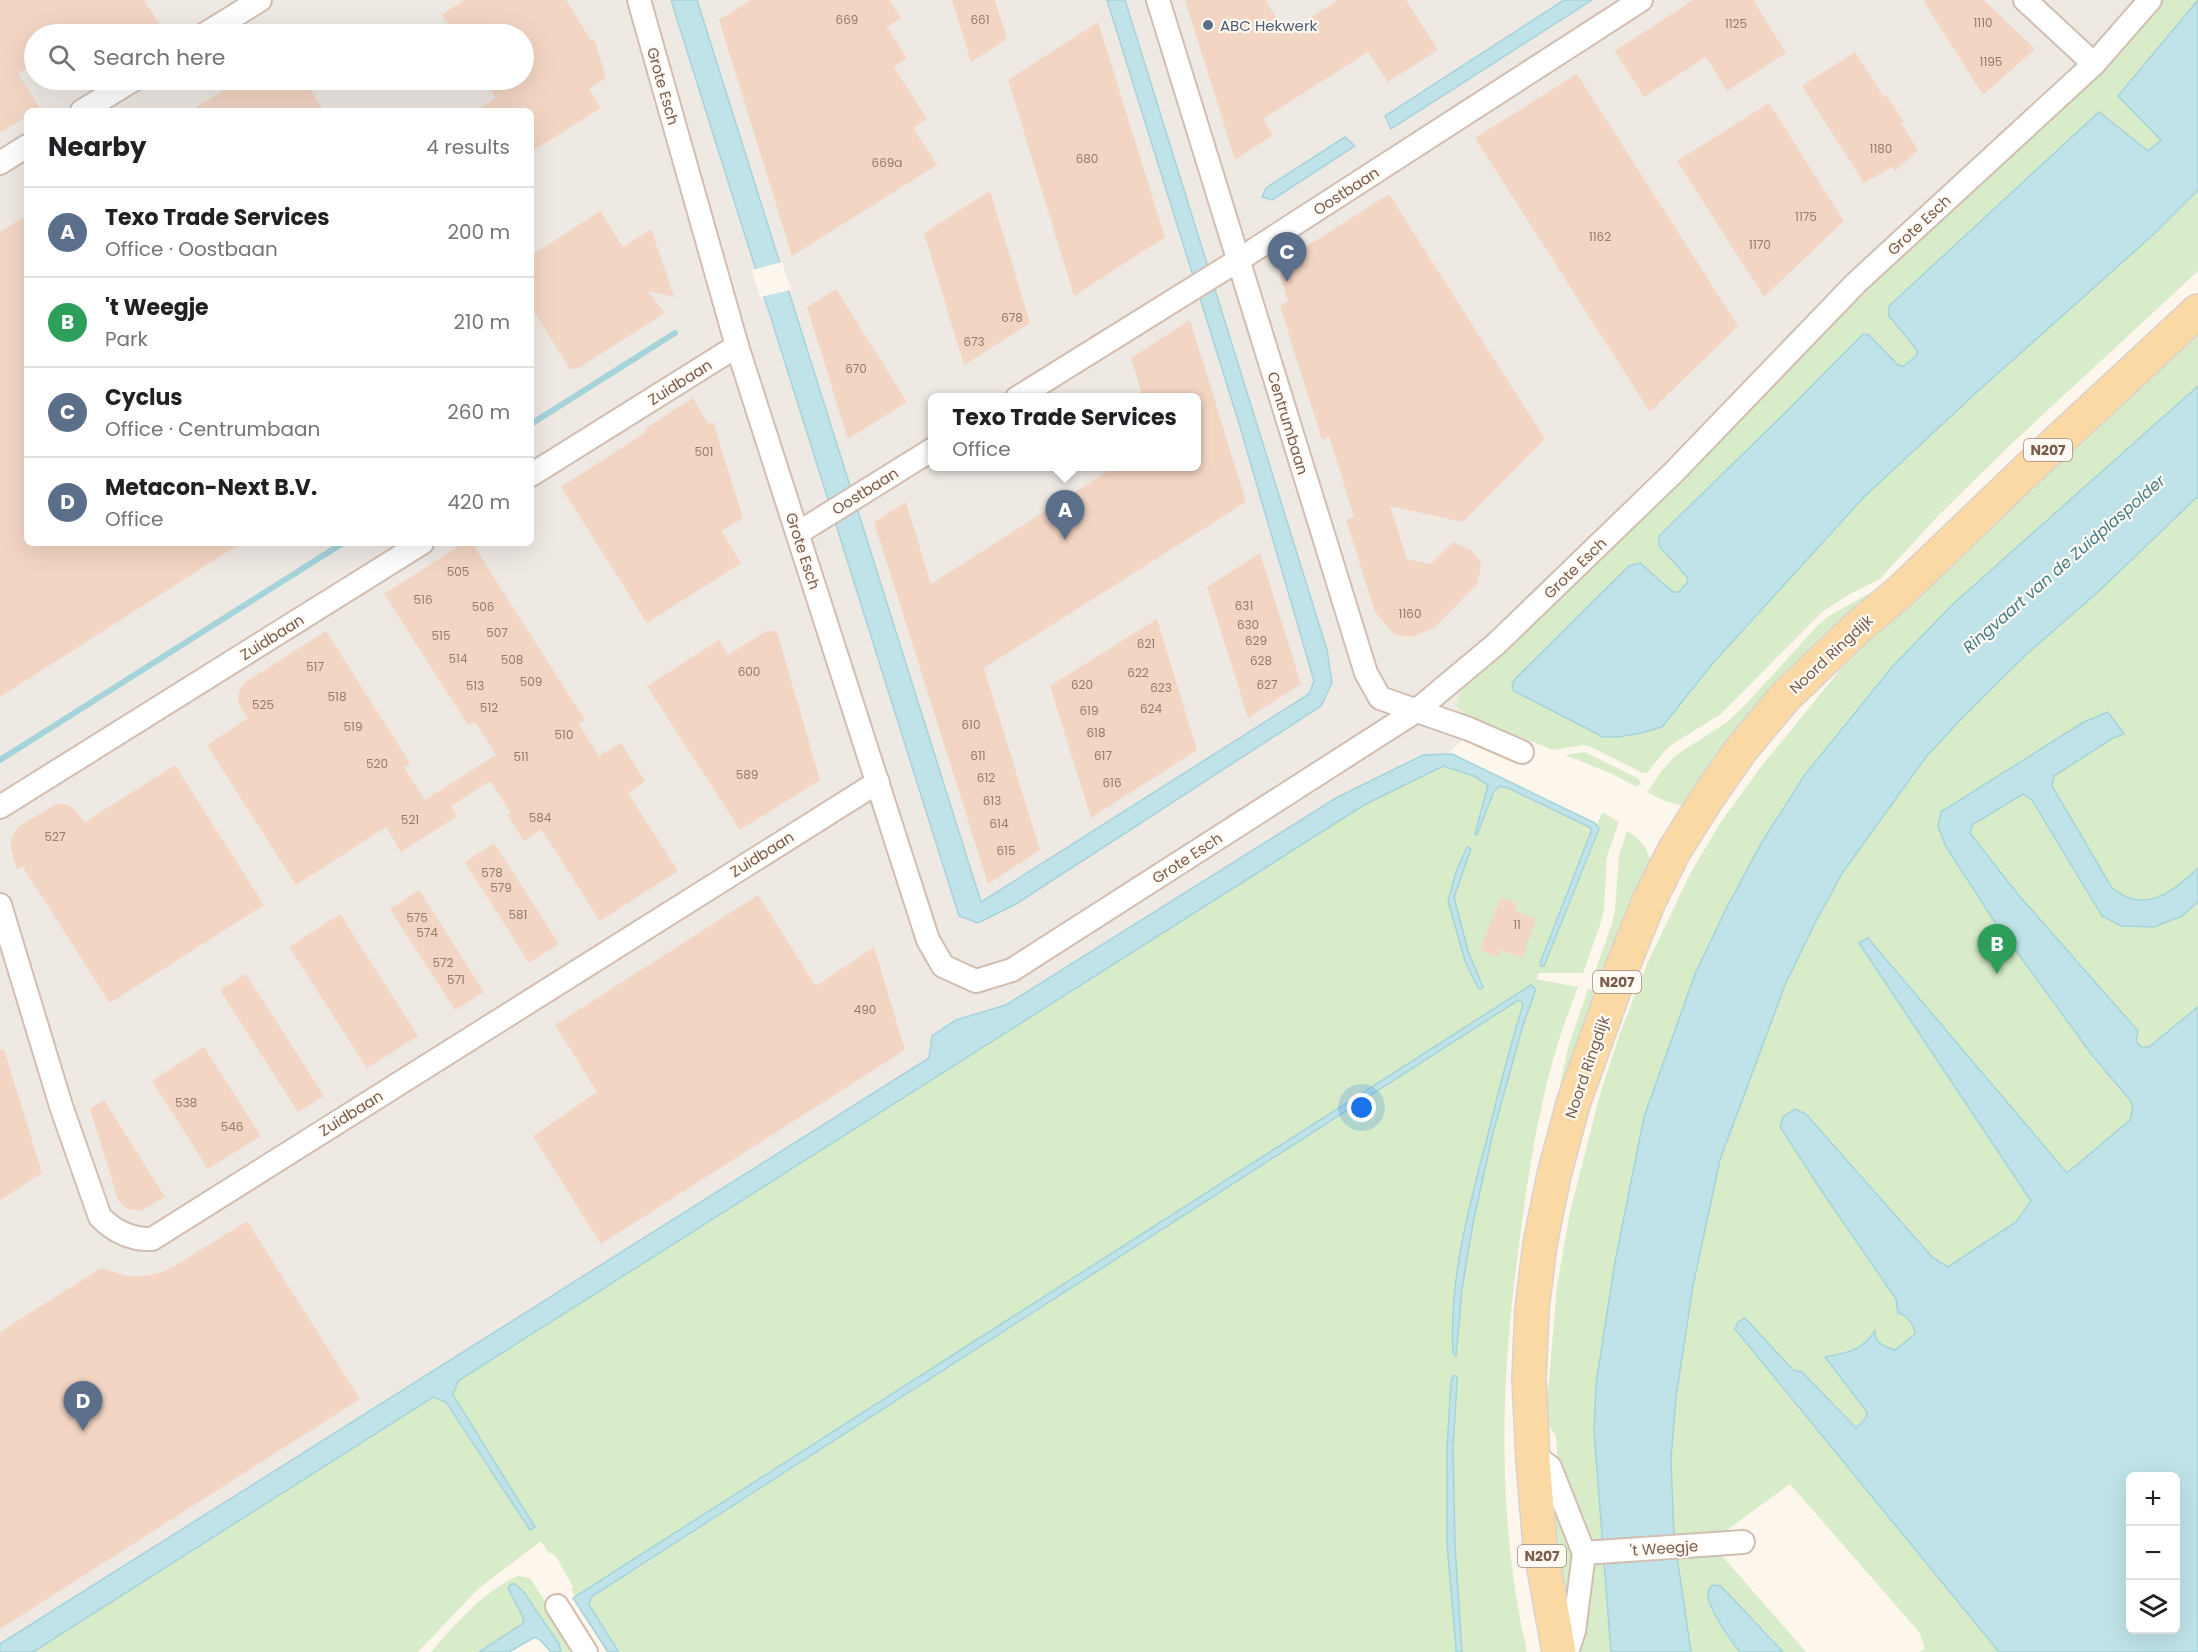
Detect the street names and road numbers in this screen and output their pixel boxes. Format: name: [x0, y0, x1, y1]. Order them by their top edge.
street label: Grote Esch: [642, 45, 684, 127]
street label: Oostbaan: [1309, 162, 1383, 220]
street label: Grote Esch: [1883, 190, 1955, 260]
street label: Zuidbaan: [644, 354, 716, 410]
street label: Centrumbaan: [1262, 369, 1314, 477]
road number: N207: [2024, 439, 2072, 461]
street label: Oostbaan: [828, 462, 902, 520]
street label: Grote Esch: [781, 510, 825, 592]
street label: Grote Esch: [1539, 533, 1611, 603]
street label: Zuidbaan: [236, 609, 308, 665]
street label: Noord Ringdijk: [1785, 610, 1878, 698]
street label: Zuidbaan: [726, 826, 798, 882]
street label: Grote Esch: [1148, 827, 1226, 889]
road number: N207: [1593, 971, 1641, 993]
street label: Noord Ringdijk: [1560, 1013, 1614, 1121]
street label: Zuidbaan: [315, 1085, 387, 1141]
street label: 't Weegje: [1629, 1535, 1699, 1561]
road number: N207: [1518, 1545, 1566, 1567]

